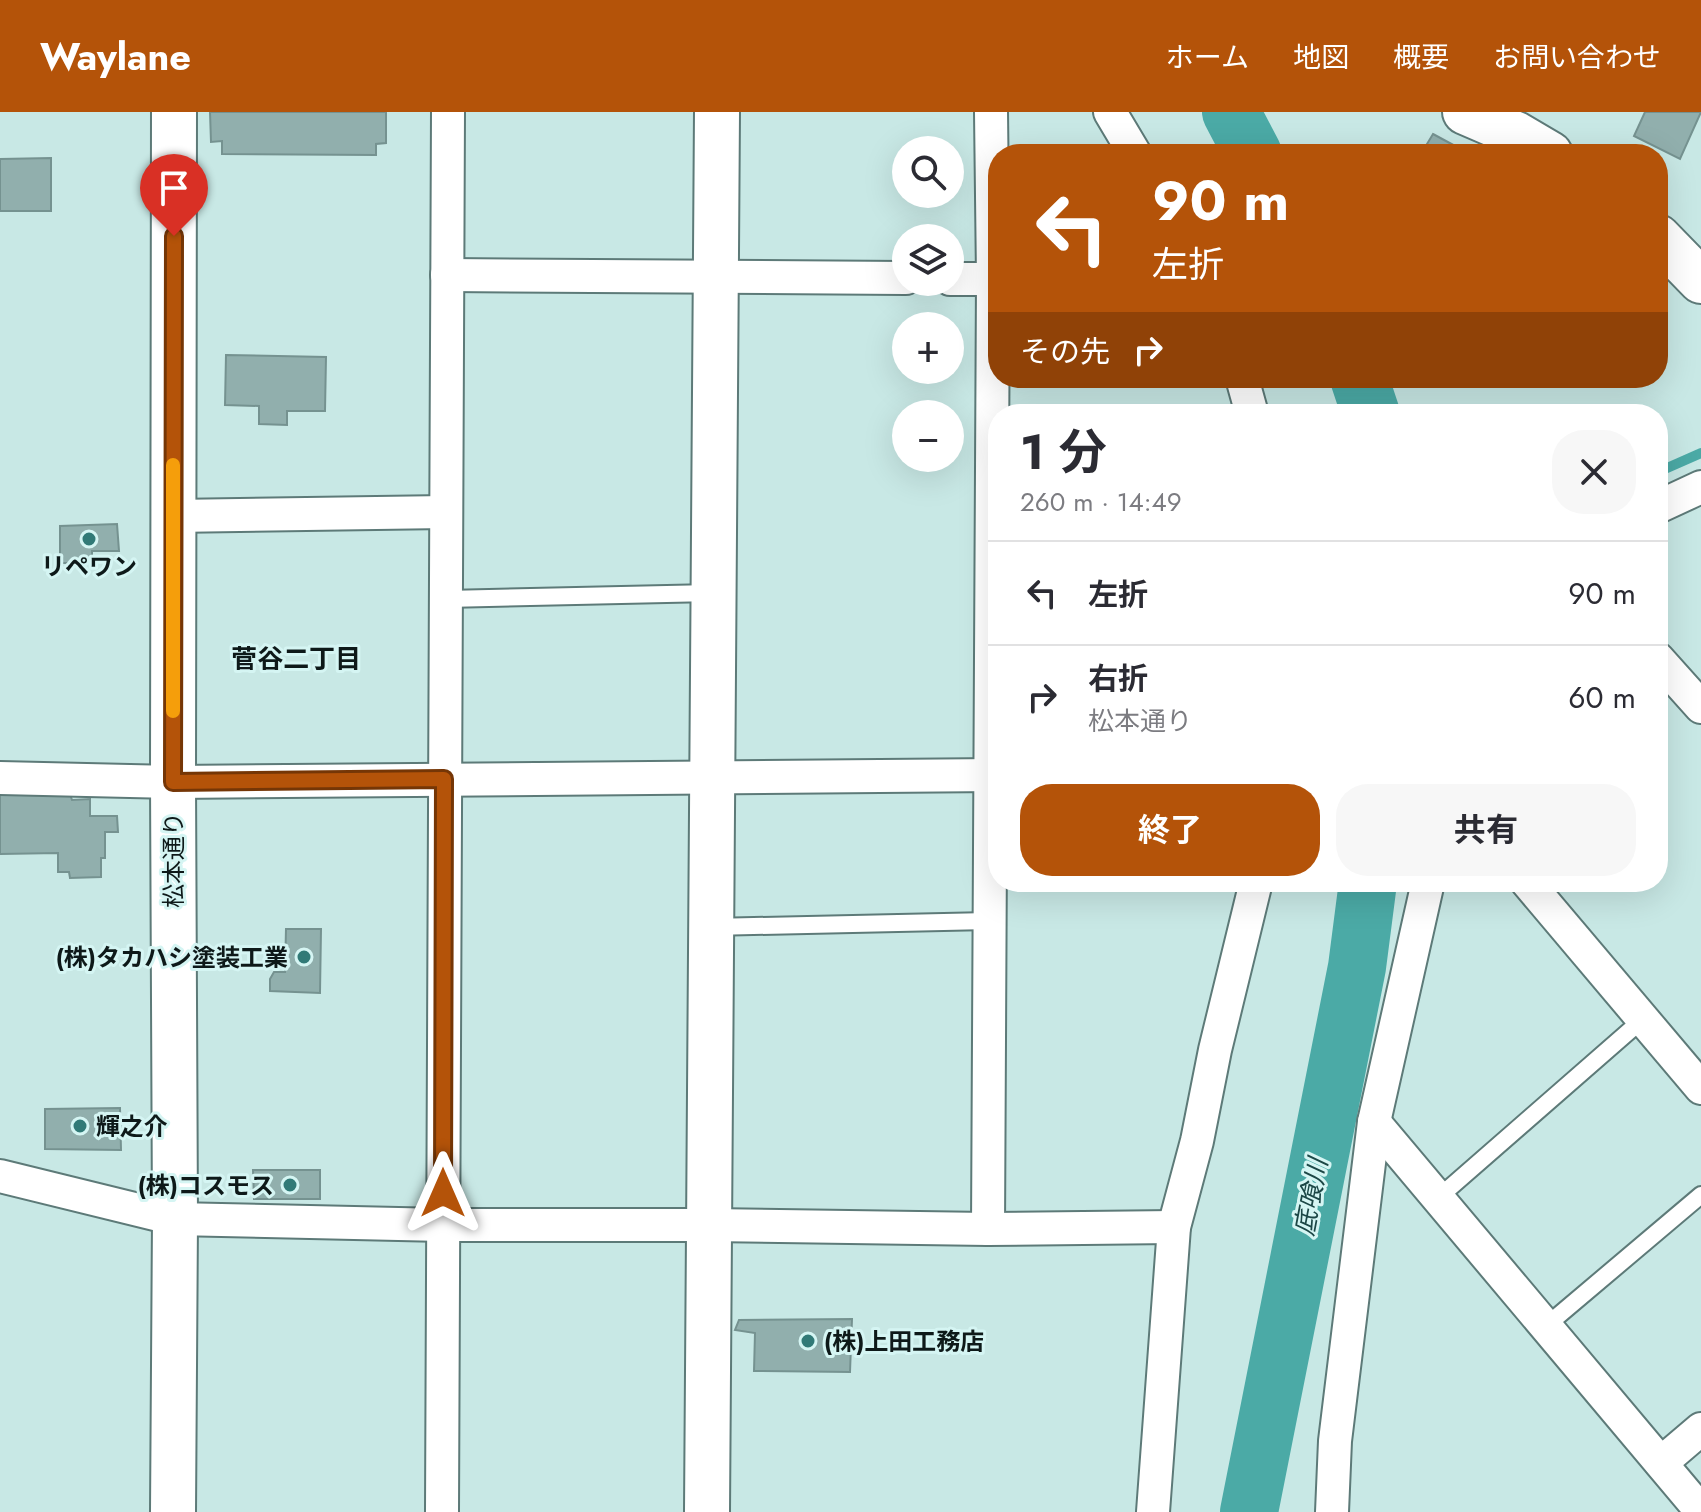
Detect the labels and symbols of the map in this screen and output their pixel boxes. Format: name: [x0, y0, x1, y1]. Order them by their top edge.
pin: [140, 154, 208, 236]
marker: リペワン: [80, 530, 98, 548]
place label: リペワン: [41, 549, 137, 584]
district label: 菅谷二丁目: [231, 640, 361, 678]
street label: 松本通り: [156, 812, 191, 908]
place label: (株)タカハシ塗装工業: [56, 940, 288, 975]
marker: (株)タカハシ塗装工業: [295, 948, 313, 966]
place label: 輝之介: [96, 1109, 168, 1144]
marker: 輝之介: [71, 1117, 89, 1135]
position arrow: [401, 1151, 485, 1235]
water label: 底喰川: [1285, 1152, 1338, 1239]
place label: (株)コスモス: [138, 1168, 274, 1203]
marker: (株)コスモス: [281, 1176, 299, 1194]
place label: (株)上田工務店: [824, 1324, 984, 1359]
marker: (株)上田工務店: [799, 1332, 817, 1350]

